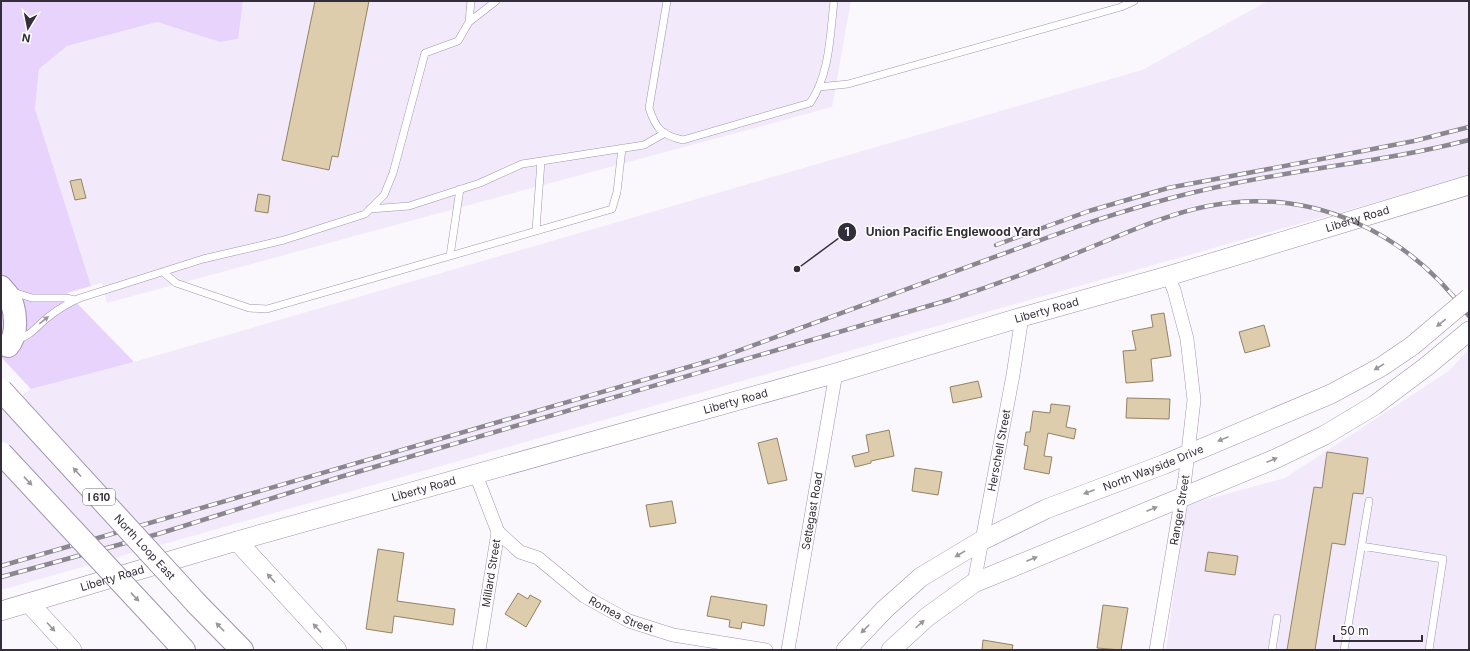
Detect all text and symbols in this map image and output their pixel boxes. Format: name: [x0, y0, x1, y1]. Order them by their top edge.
north arrow: [8, 8, 48, 48]
text: N: [21, 30, 32, 45]
street label: Liberty Road: [1324, 202, 1391, 235]
callout: Union Pacific Englewood Yard: [837, 220, 1048, 244]
text: 1: [844, 224, 850, 239]
text: Union Pacific Englewood Yard: [866, 224, 1040, 239]
street label: Liberty Road: [1013, 294, 1080, 326]
one-way arrow: [39, 316, 50, 325]
one-way arrow: [1436, 318, 1447, 327]
one-way arrow: [1373, 364, 1385, 371]
street label: Liberty Road: [702, 385, 769, 417]
street label: Herschell Street: [984, 408, 1014, 493]
one-way arrow: [1218, 436, 1229, 442]
street label: North Wayside Drive: [1101, 442, 1206, 494]
one-way arrow: [1267, 457, 1278, 463]
one-way arrow: [72, 467, 81, 477]
street label: Settegast Road: [798, 471, 826, 551]
street label: Liberty Road: [390, 473, 457, 504]
street label: Ranger Street: [1167, 474, 1192, 546]
one-way arrow: [23, 476, 32, 486]
road number: I 610: [83, 489, 115, 505]
one-way arrow: [1083, 490, 1095, 496]
one-way arrow: [1146, 506, 1158, 512]
street label: North Loop East: [111, 511, 179, 583]
street label: Millard Street: [479, 537, 503, 608]
one-way arrow: [954, 551, 966, 558]
one-way arrow: [1026, 555, 1038, 561]
street label: Liberty Road: [79, 562, 146, 594]
one-way arrow: [266, 573, 276, 583]
one-way arrow: [131, 592, 140, 602]
street label: Romea Street: [586, 593, 655, 635]
scale bar: [1334, 617, 1422, 643]
one-way arrow: [915, 619, 925, 628]
one-way arrow: [46, 621, 55, 632]
one-way arrow: [215, 622, 225, 632]
one-way arrow: [313, 623, 322, 633]
text: 50 m: [1340, 623, 1369, 638]
one-way arrow: [860, 624, 870, 634]

